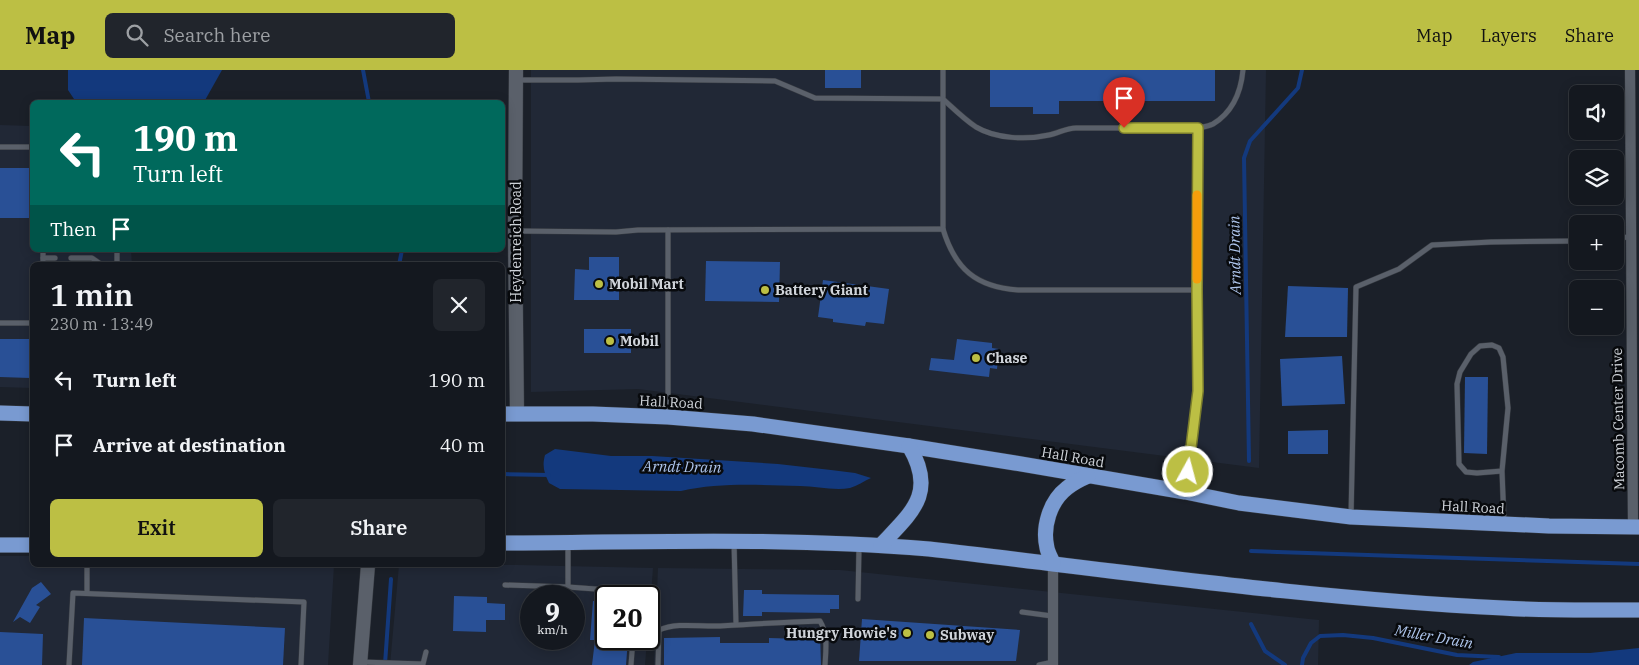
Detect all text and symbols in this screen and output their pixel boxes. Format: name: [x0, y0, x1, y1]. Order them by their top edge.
search box: [105, 13, 455, 58]
text: Map: [25, 19, 75, 51]
icon: search: [123, 21, 151, 49]
text: Search here: [163, 23, 270, 47]
text: Map: [1416, 24, 1453, 47]
text: Layers: [1481, 24, 1537, 47]
text: Share: [1565, 24, 1614, 47]
pin: [1103, 77, 1145, 128]
icon: arrive: [1110, 84, 1138, 112]
map controls: [1569, 85, 1624, 335]
button: sound: [1569, 85, 1624, 140]
text: 190 m: [133, 115, 238, 161]
icon: left: [50, 120, 115, 185]
button: layers: [1569, 150, 1624, 205]
text: Turn left: [133, 159, 223, 188]
street label: Heydenreich Road: [507, 181, 525, 303]
icon: arrive: [107, 215, 135, 243]
water label: Arndt Drain: [1224, 215, 1245, 296]
button: +: [1569, 215, 1624, 270]
text: Then: [50, 217, 97, 241]
text: 1 min: [50, 275, 133, 314]
place label: Mobil Mart: [609, 275, 684, 293]
marker: Mobil Mart: [593, 278, 605, 290]
button: close: [433, 279, 485, 331]
button: −: [1569, 280, 1624, 335]
place label: Battery Giant: [775, 281, 868, 299]
marker: Battery Giant: [759, 284, 771, 296]
text: 230 m · 13:49: [50, 314, 153, 334]
place label: Mobil: [620, 332, 659, 350]
marker: Mobil: [604, 335, 616, 347]
street label: Macomb Center Drive: [1608, 348, 1628, 490]
place label: Chase: [986, 349, 1028, 367]
marker: Chase: [970, 352, 982, 364]
icon: left: [50, 366, 78, 394]
text: Turn left: [93, 368, 176, 392]
text: 190 m: [428, 368, 485, 392]
street label: Hall Road: [639, 391, 704, 413]
icon: arrive: [50, 431, 78, 459]
text: Arrive at destination: [93, 433, 286, 457]
text: 40 m: [440, 433, 485, 457]
street label: Hall Road: [1040, 443, 1106, 471]
position arrow: [1161, 445, 1213, 497]
water label: Arndt Drain: [641, 456, 722, 477]
street label: Hall Road: [1441, 496, 1506, 518]
button: Exit: [50, 499, 263, 557]
button: Share: [273, 499, 485, 557]
speed limit sign: 20: [595, 585, 660, 650]
text: 9: [545, 595, 560, 628]
water label: Miller Drain: [1393, 620, 1475, 653]
text: km/h: [537, 622, 568, 637]
place label: Hungry Howie's: [786, 624, 897, 642]
place label: Subway: [940, 626, 994, 644]
marker: Hungry Howie's: [901, 627, 913, 639]
marker: Subway: [924, 629, 936, 641]

